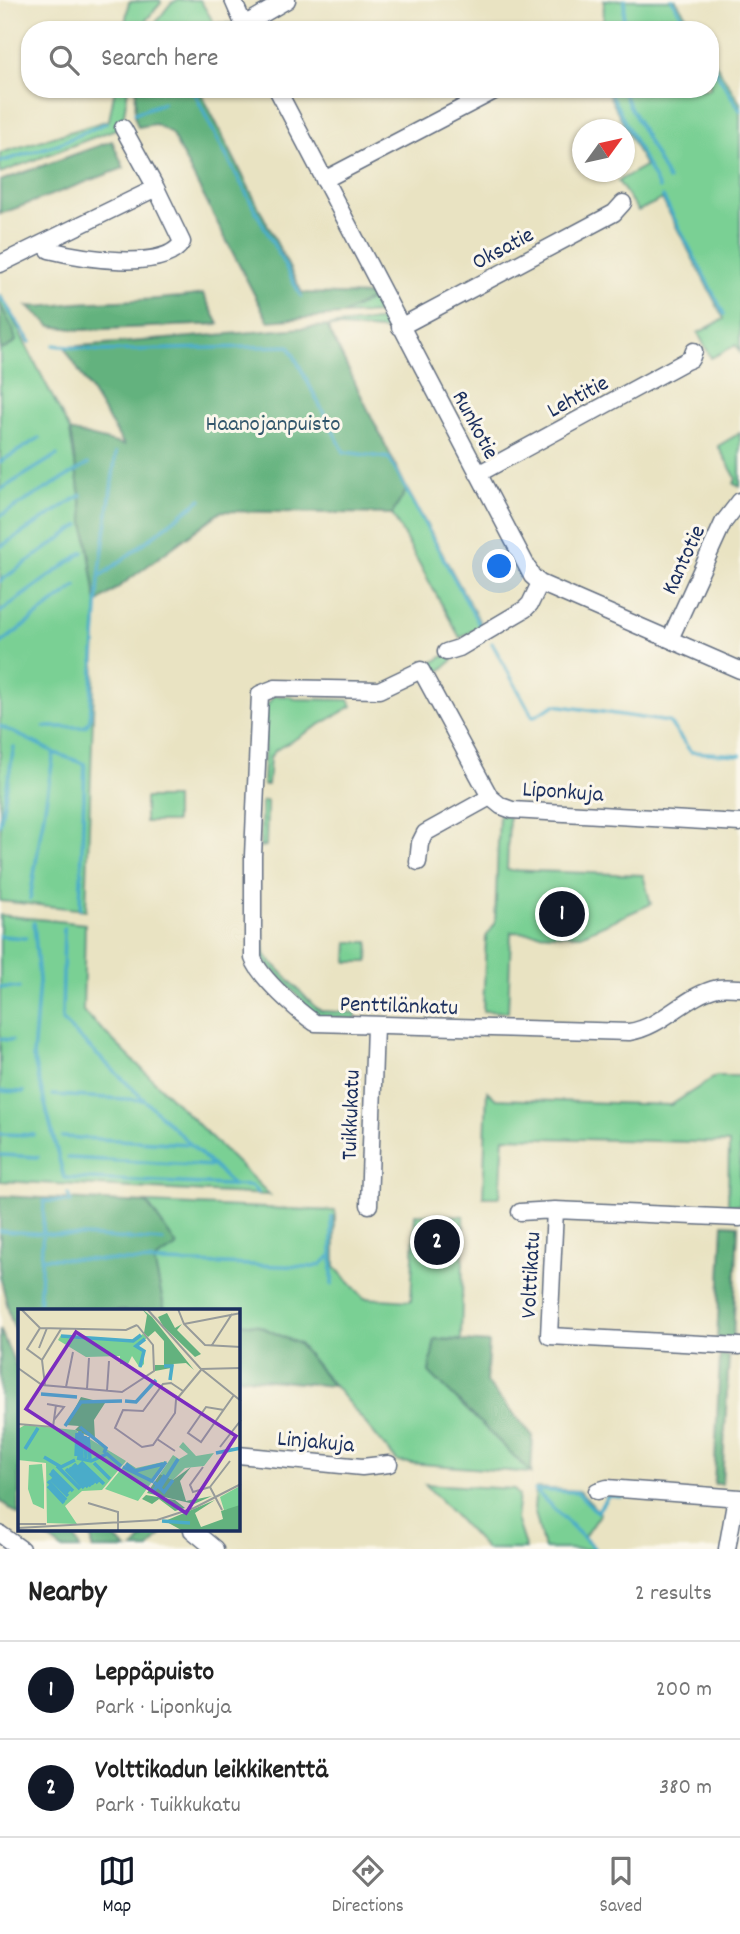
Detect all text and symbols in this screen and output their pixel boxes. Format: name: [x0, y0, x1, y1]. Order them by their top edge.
search box: [21, 21, 719, 98]
icon: search: [45, 41, 83, 79]
text: Search here: [101, 41, 219, 78]
north arrow: [572, 119, 635, 182]
street label: Oksatie: [467, 220, 540, 280]
street label: Lehtitie: [542, 368, 615, 428]
street label: Runkotie: [442, 385, 506, 466]
park label: Haanojanpuisto: [206, 409, 340, 442]
street label: Kantotie: [655, 520, 716, 601]
your location: [482, 549, 516, 583]
street label: Liponkuja: [521, 774, 606, 813]
pin: 1: [539, 888, 585, 940]
street label: Penttilänkatu: [339, 989, 459, 1026]
street label: Tuikkukatu: [334, 1069, 371, 1161]
pin: 2: [414, 1216, 460, 1268]
street label: Volttikatu: [514, 1231, 551, 1319]
inset map: [18, 1309, 240, 1532]
street label: Linjakuja: [276, 1424, 357, 1463]
text: Nearby: [28, 1573, 106, 1616]
text: 2 results: [635, 1578, 712, 1611]
text: Leppäpuisto: [95, 1655, 214, 1692]
text: 1: [48, 1674, 54, 1707]
text: 200 m: [656, 1674, 712, 1707]
text: Park · Liponkuja: [95, 1692, 231, 1725]
text: Volttikadun leikkikenttä: [95, 1753, 328, 1790]
text: 2: [46, 1772, 56, 1805]
text: 380 m: [659, 1772, 712, 1805]
text: Park · Tuikkukatu: [95, 1790, 241, 1823]
tab: Map: [98, 1852, 136, 1921]
tab: Directions: [332, 1852, 404, 1921]
tab: Saved: [600, 1852, 642, 1921]

